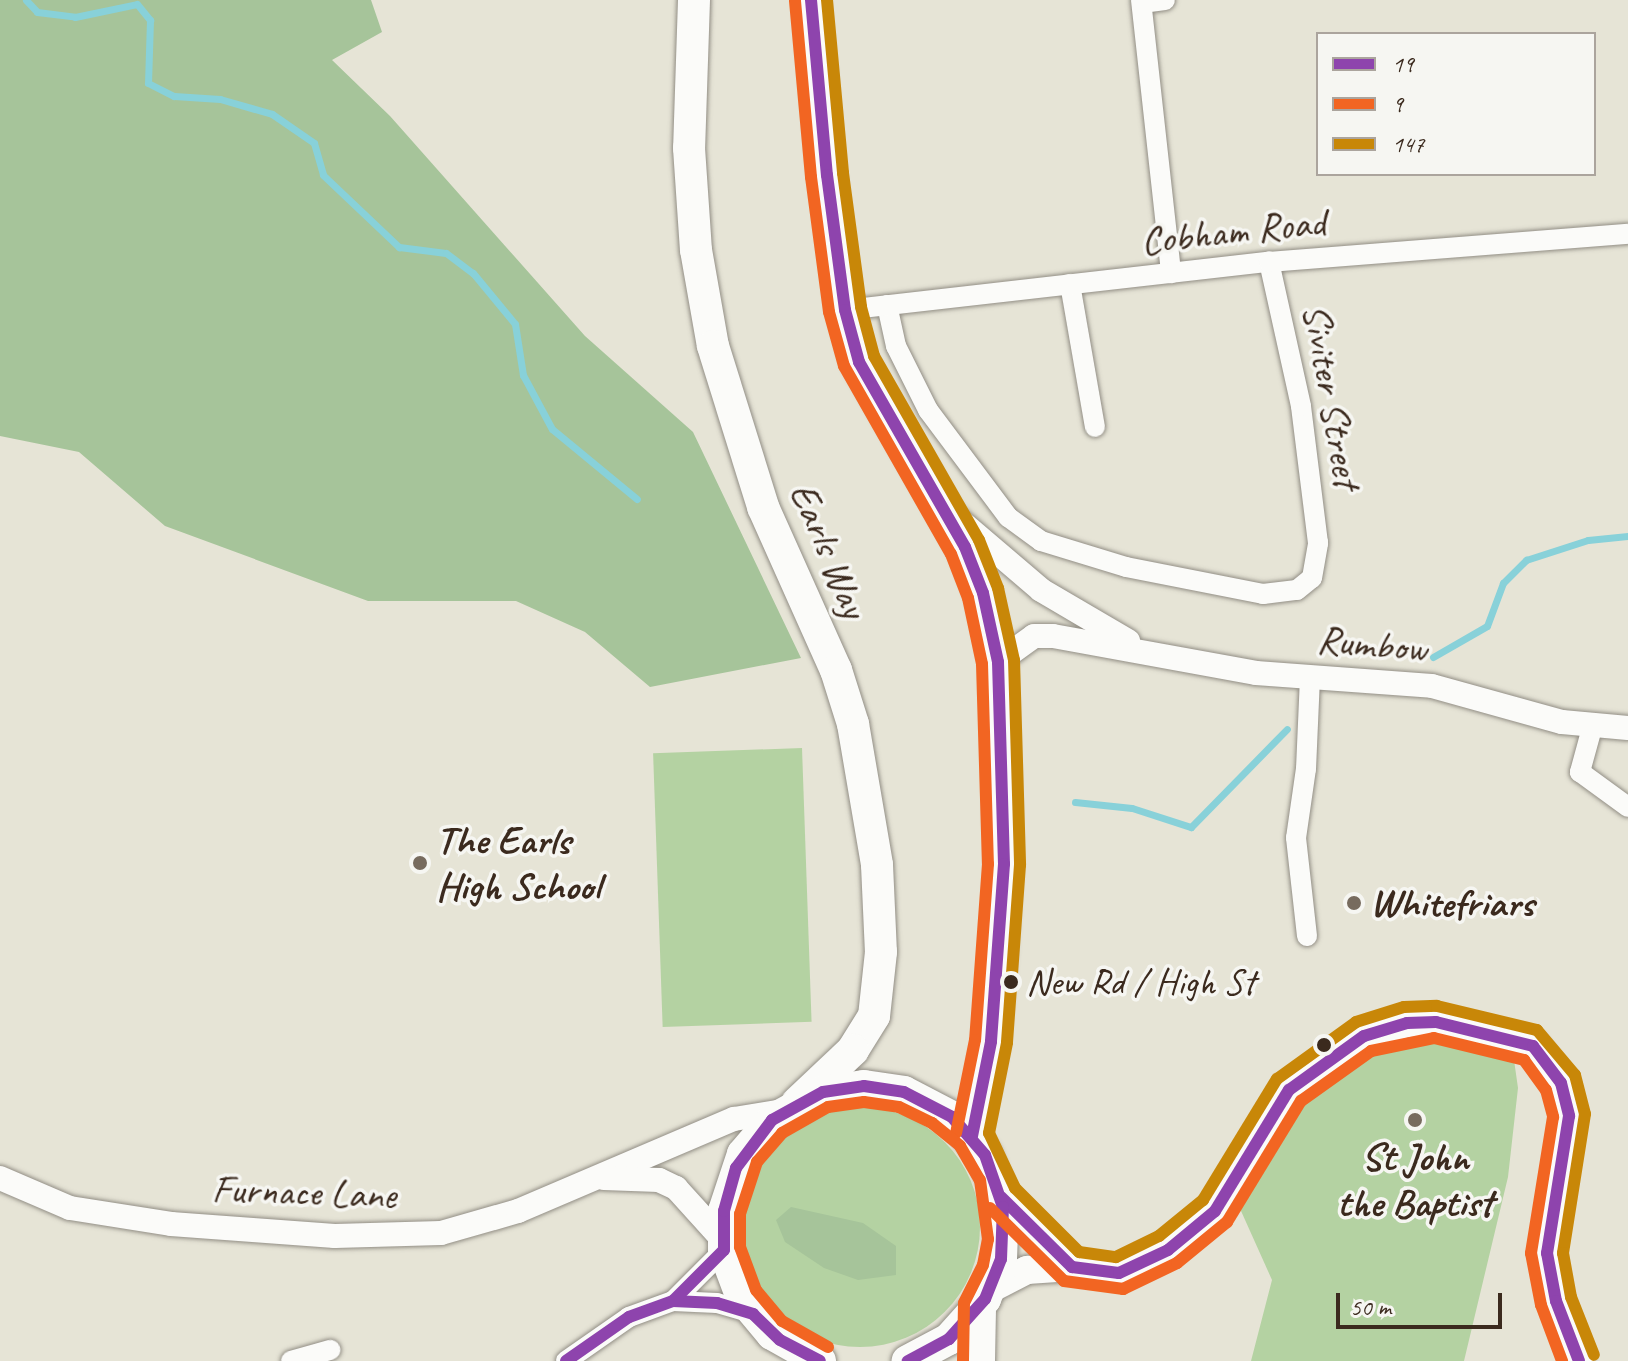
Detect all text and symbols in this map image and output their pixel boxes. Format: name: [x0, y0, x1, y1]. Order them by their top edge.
legend: [1316, 32, 1596, 176]
text: 19: [1392, 49, 1414, 79]
text: 9: [1392, 89, 1403, 119]
text: 147: [1392, 129, 1424, 159]
street label: Cobham Road: [1139, 198, 1327, 264]
street label: Siviter Street: [1292, 300, 1372, 492]
street label: Earls Way: [779, 475, 879, 625]
street label: Rumbow: [1315, 615, 1429, 673]
place label: The Earls High School: [436, 816, 598, 910]
marker: The Earls High School: [411, 854, 429, 872]
place label: Whitefriars: [1370, 879, 1534, 927]
marker: Whitefriars: [1345, 894, 1363, 912]
place label: New Rd / High St: [1026, 959, 1257, 1005]
marker: New Rd / High St: [1003, 974, 1019, 990]
unlabelled marker: [1316, 1037, 1332, 1053]
marker: St John the Baptist: [1406, 1111, 1424, 1129]
place label: St John the Baptist: [1337, 1133, 1493, 1227]
street label: Furnace Lane: [211, 1165, 397, 1219]
scale bar: [1340, 1277, 1506, 1327]
text: 50 m: [1350, 1292, 1391, 1322]

